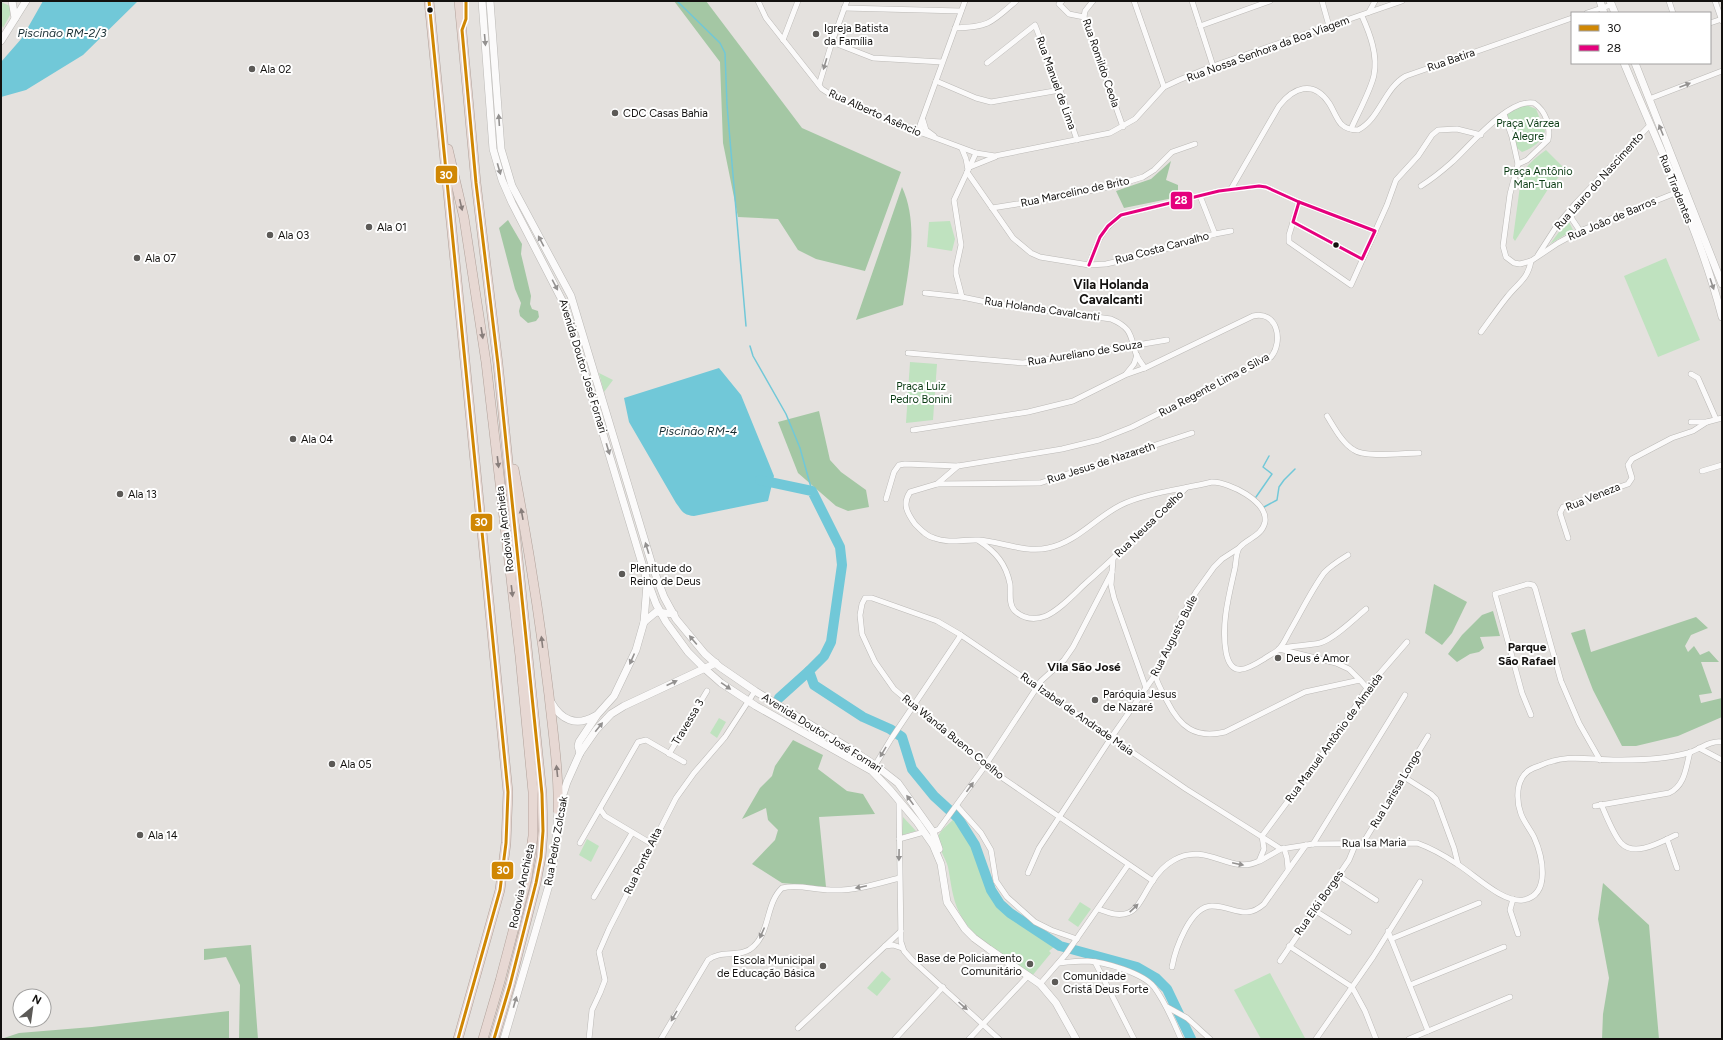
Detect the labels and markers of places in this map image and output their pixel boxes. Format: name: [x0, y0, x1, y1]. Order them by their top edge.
unlabelled marker: [425, 5, 435, 15]
place label: Igreja Batista da Família: [824, 22, 888, 48]
marker: Igreja Batista da Família: [811, 29, 821, 39]
place label: Ala 02: [260, 63, 291, 76]
marker: Ala 02: [247, 64, 257, 74]
place label: CDC Casas Bahia: [623, 107, 708, 120]
marker: CDC Casas Bahia: [610, 108, 620, 118]
place label: Ala 01: [377, 221, 407, 234]
marker: Ala 01: [364, 222, 374, 232]
place label: Ala 03: [278, 229, 309, 242]
marker: Ala 03: [265, 230, 275, 240]
unlabelled marker: [1331, 240, 1341, 250]
place label: Ala 07: [145, 252, 176, 265]
marker: Ala 07: [132, 253, 142, 263]
place label: Ala 04: [301, 433, 333, 446]
marker: Ala 04: [288, 434, 298, 444]
place label: Ala 13: [128, 488, 157, 501]
marker: Ala 13: [115, 489, 125, 499]
place label: Plenitude do Reino de Deus: [630, 562, 701, 588]
marker: Plenitude do Reino de Deus: [617, 569, 627, 579]
place label: Deus é Amor: [1286, 652, 1349, 665]
marker: Deus é Amor: [1273, 653, 1283, 663]
place label: Paróquia Jesus de Nazaré: [1103, 688, 1176, 714]
marker: Paróquia Jesus de Nazaré: [1090, 695, 1100, 705]
place label: Ala 05: [340, 758, 372, 771]
marker: Ala 05: [327, 759, 337, 769]
place label: Ala 14: [148, 829, 178, 842]
marker: Ala 14: [135, 830, 145, 840]
place label: Base de Policiamento Comunitário: [917, 952, 1022, 978]
place label: Escola Municipal de Educação Básica: [717, 954, 815, 980]
marker: Base de Policiamento Comunitário: [1025, 959, 1035, 969]
marker: Escola Municipal de Educação Básica: [818, 961, 828, 971]
place label: Comunidade Cristã Deus Forte: [1063, 970, 1148, 996]
marker: Comunidade Cristã Deus Forte: [1050, 977, 1060, 987]

